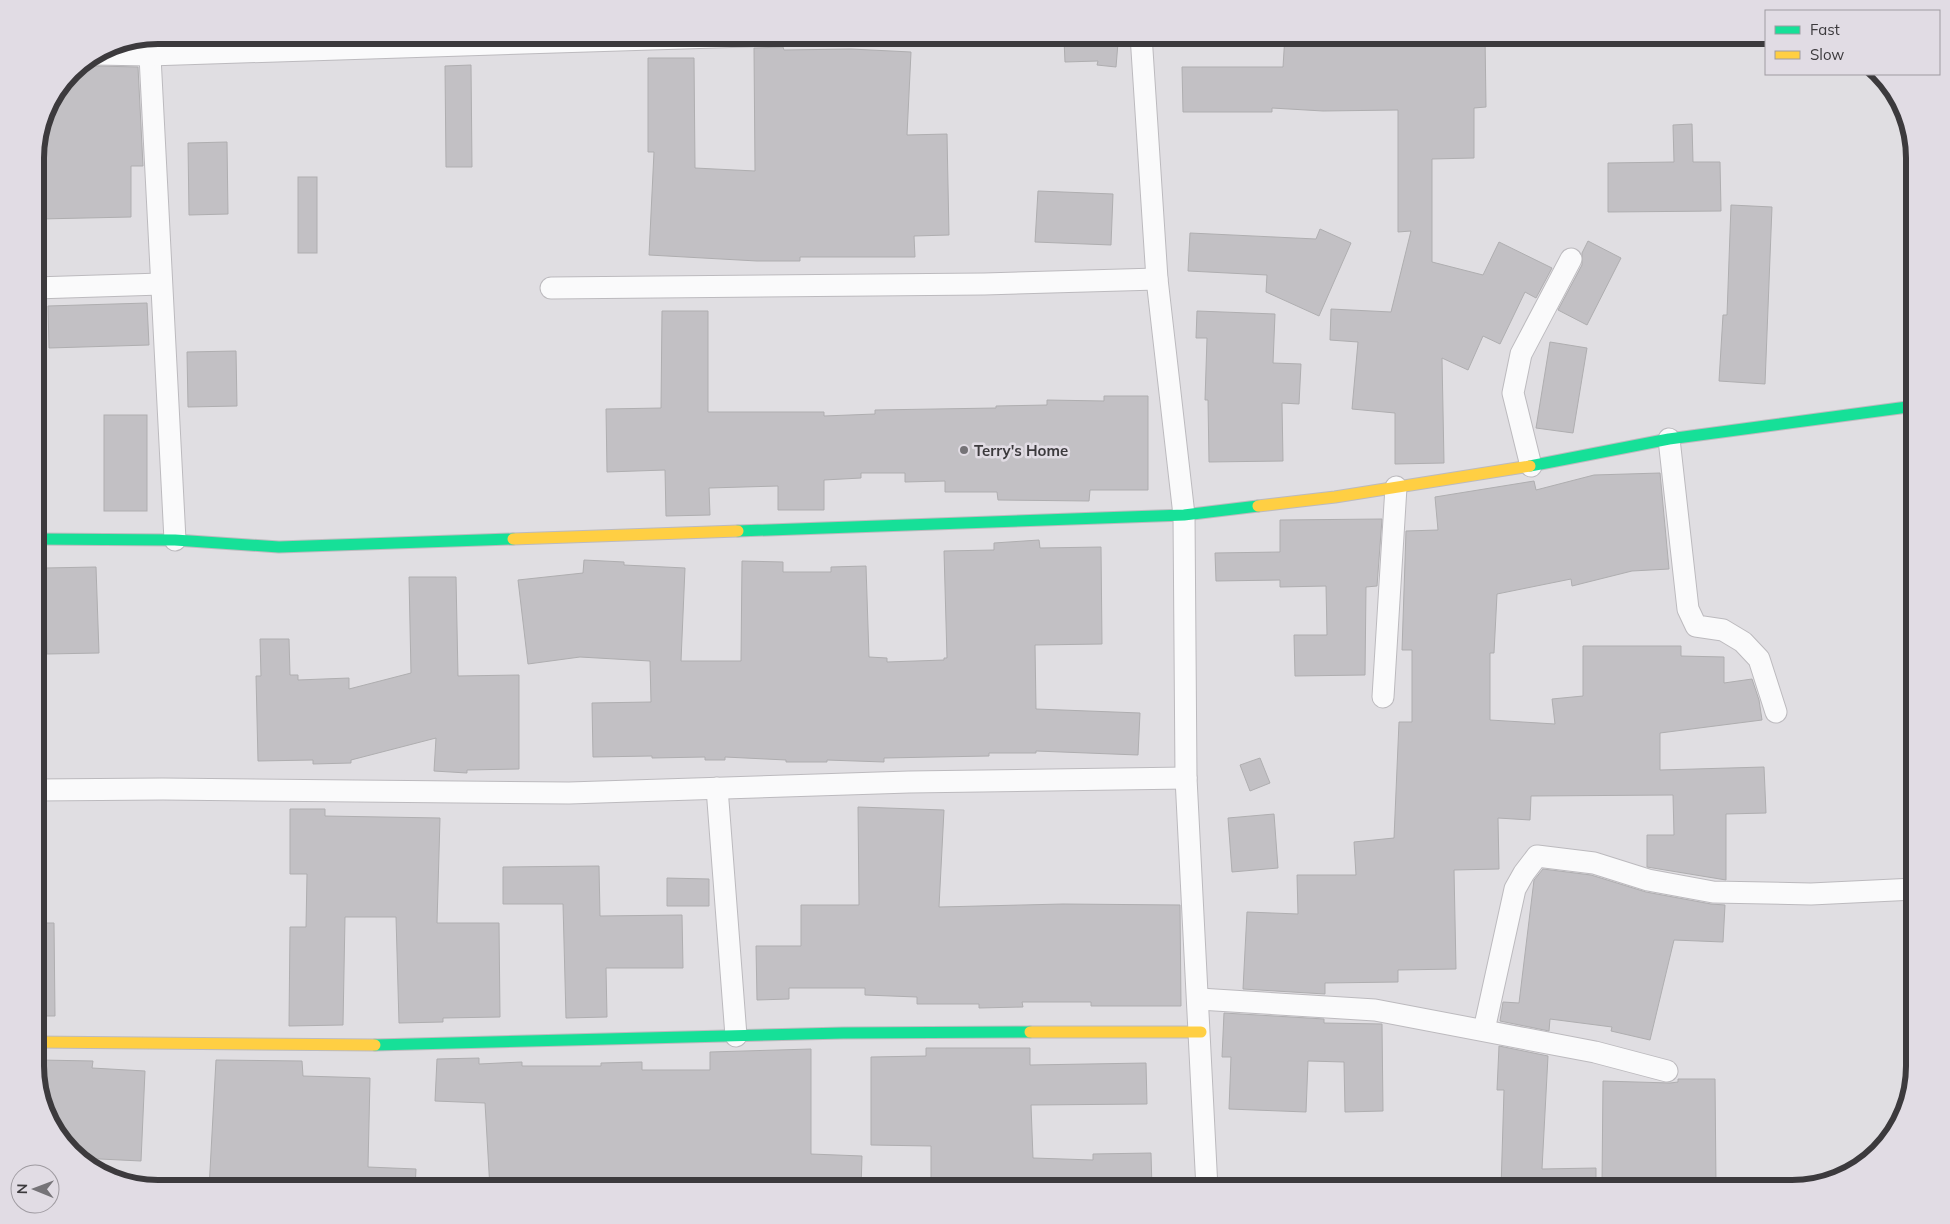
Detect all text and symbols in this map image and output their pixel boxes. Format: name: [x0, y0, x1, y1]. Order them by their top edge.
legend: [1765, 10, 1940, 75]
text: Fast: [1810, 20, 1840, 39]
text: Slow: [1810, 45, 1844, 64]
place label: Terry's Home: [974, 441, 1068, 460]
marker: Terry's Home: [958, 444, 970, 456]
north arrow: [10, 1164, 60, 1214]
text: N: [13, 1183, 31, 1194]

